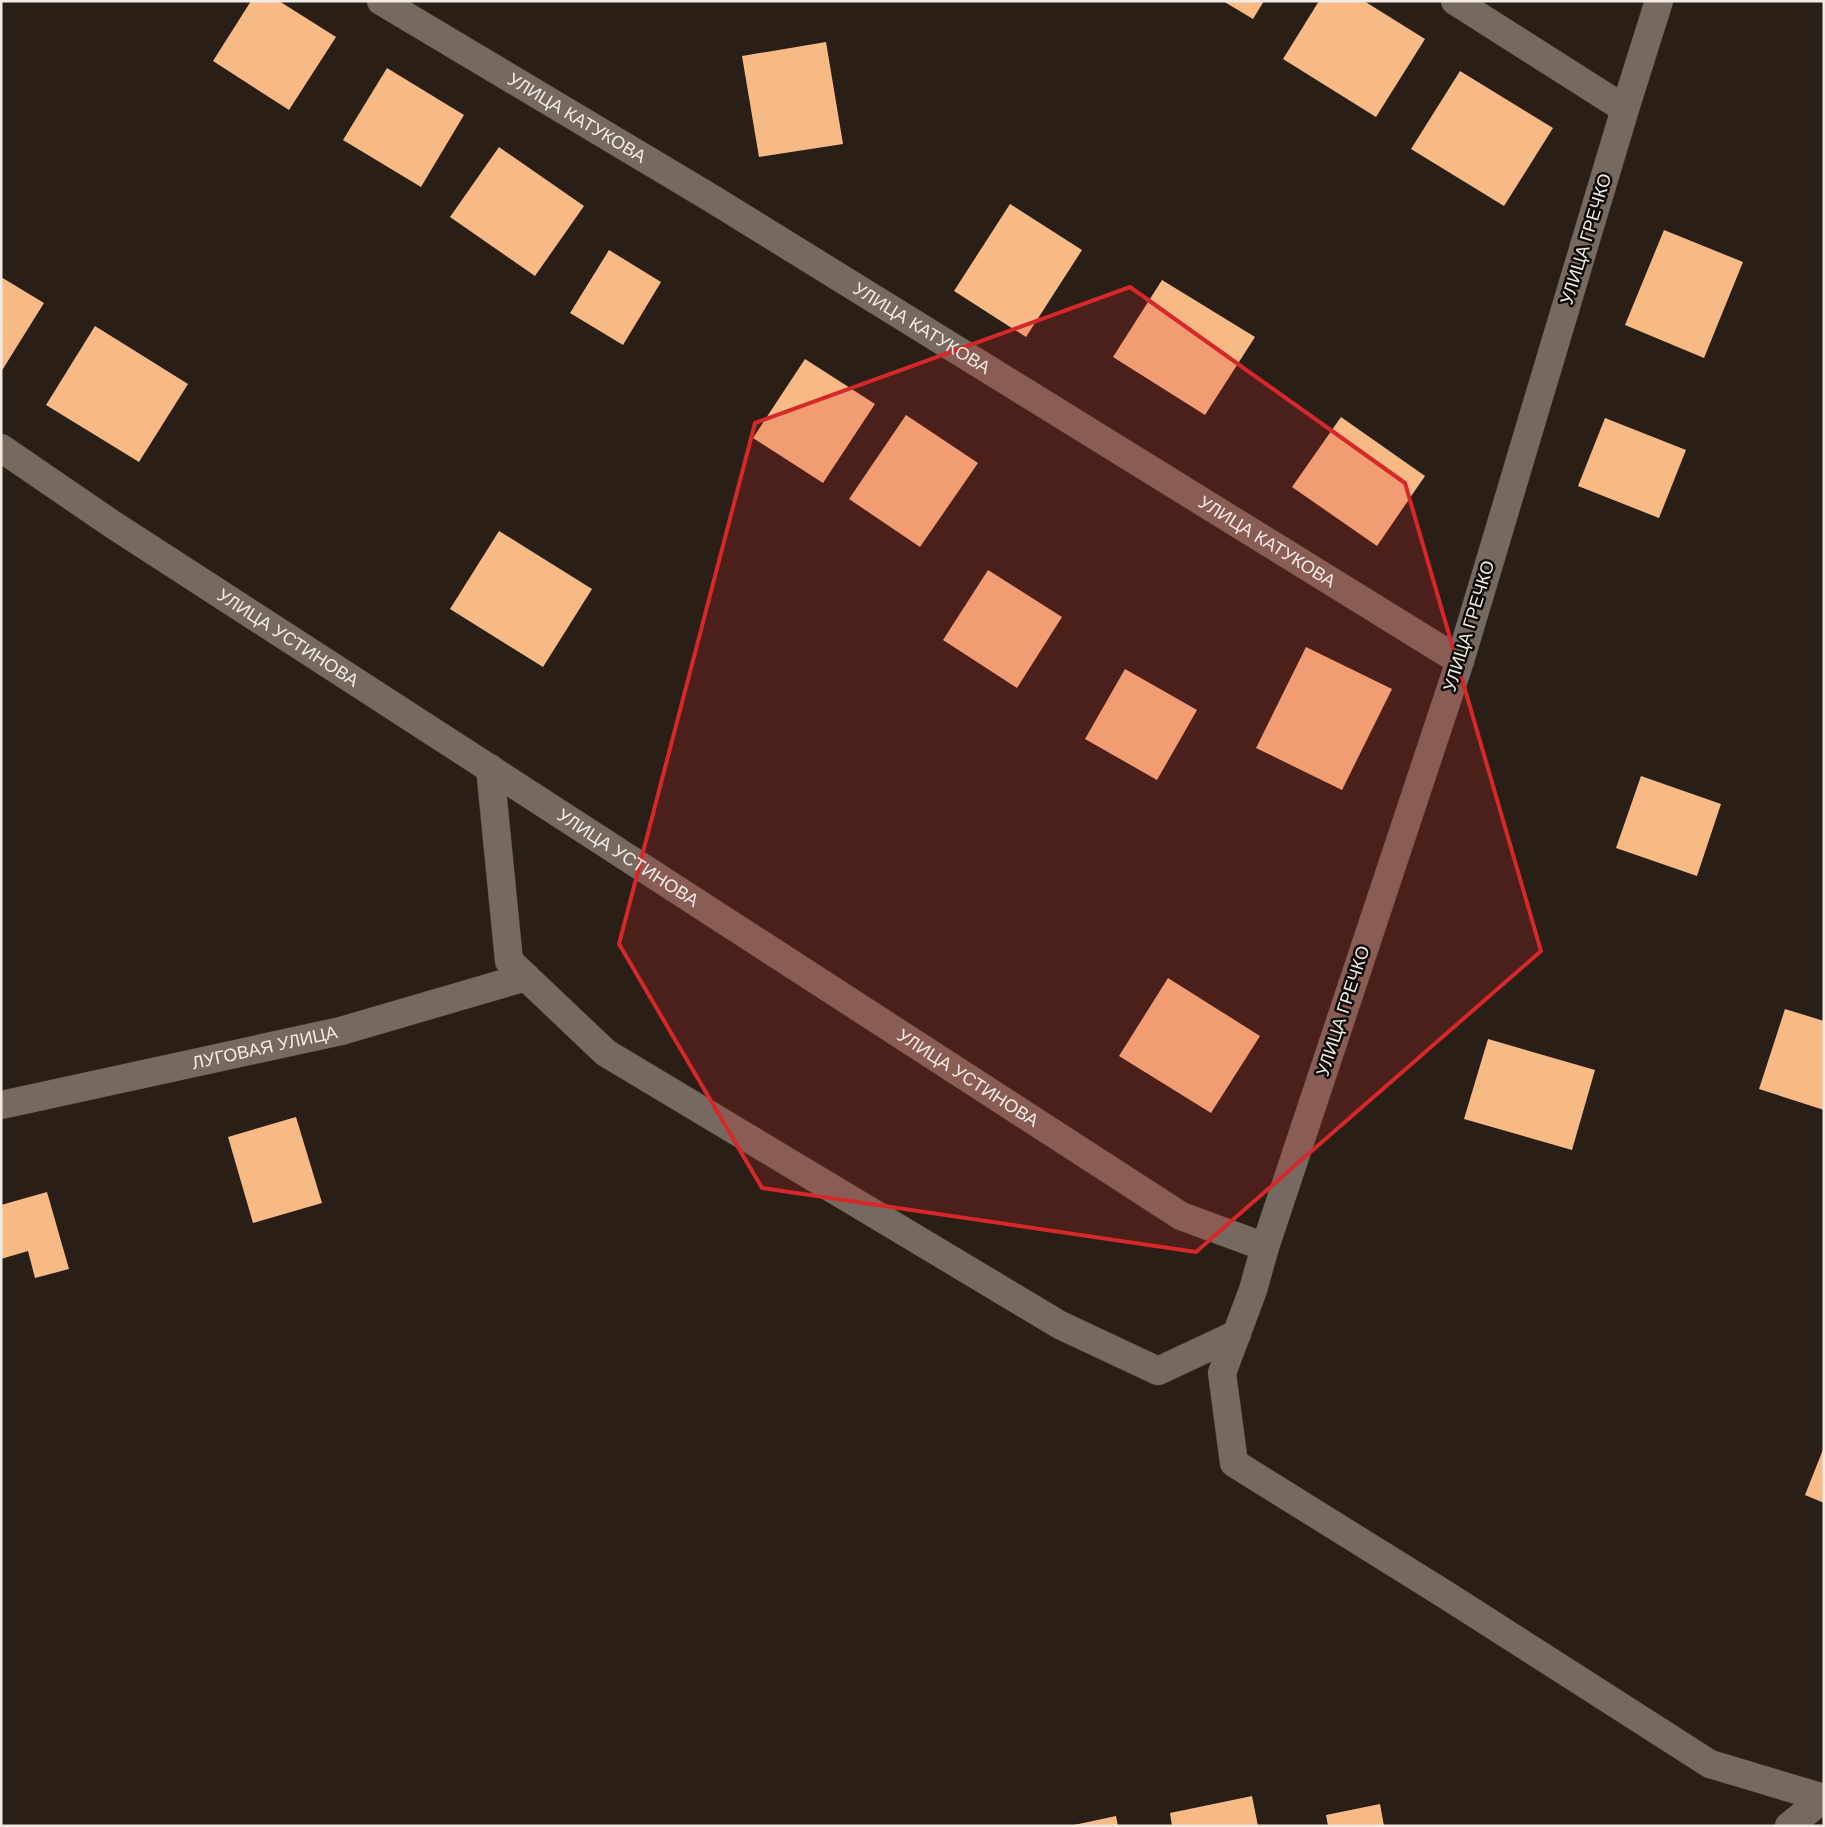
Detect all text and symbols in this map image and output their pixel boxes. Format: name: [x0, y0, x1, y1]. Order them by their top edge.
street label: УЛИЦА КАТУКОВА: [504, 69, 649, 167]
street label: УЛИЦА ГРЕЧКО: [1557, 171, 1615, 307]
street label: УЛИЦА КАТУКОВА: [850, 278, 994, 378]
street label: УЛИЦА КАТУКОВА: [1195, 492, 1339, 592]
street label: УЛИЦА ГРЕЧКО: [1440, 558, 1498, 694]
street label: УЛИЦА УСТИНОВА: [213, 585, 362, 691]
street label: УЛИЦА УСТИНОВА: [553, 805, 702, 911]
street label: УЛИЦА ГРЕЧКО: [1312, 943, 1374, 1079]
street label: ЛУГОВАЯ УЛИЦА: [190, 1022, 339, 1073]
street label: УЛИЦА УСТИНОВА: [893, 1025, 1042, 1131]

